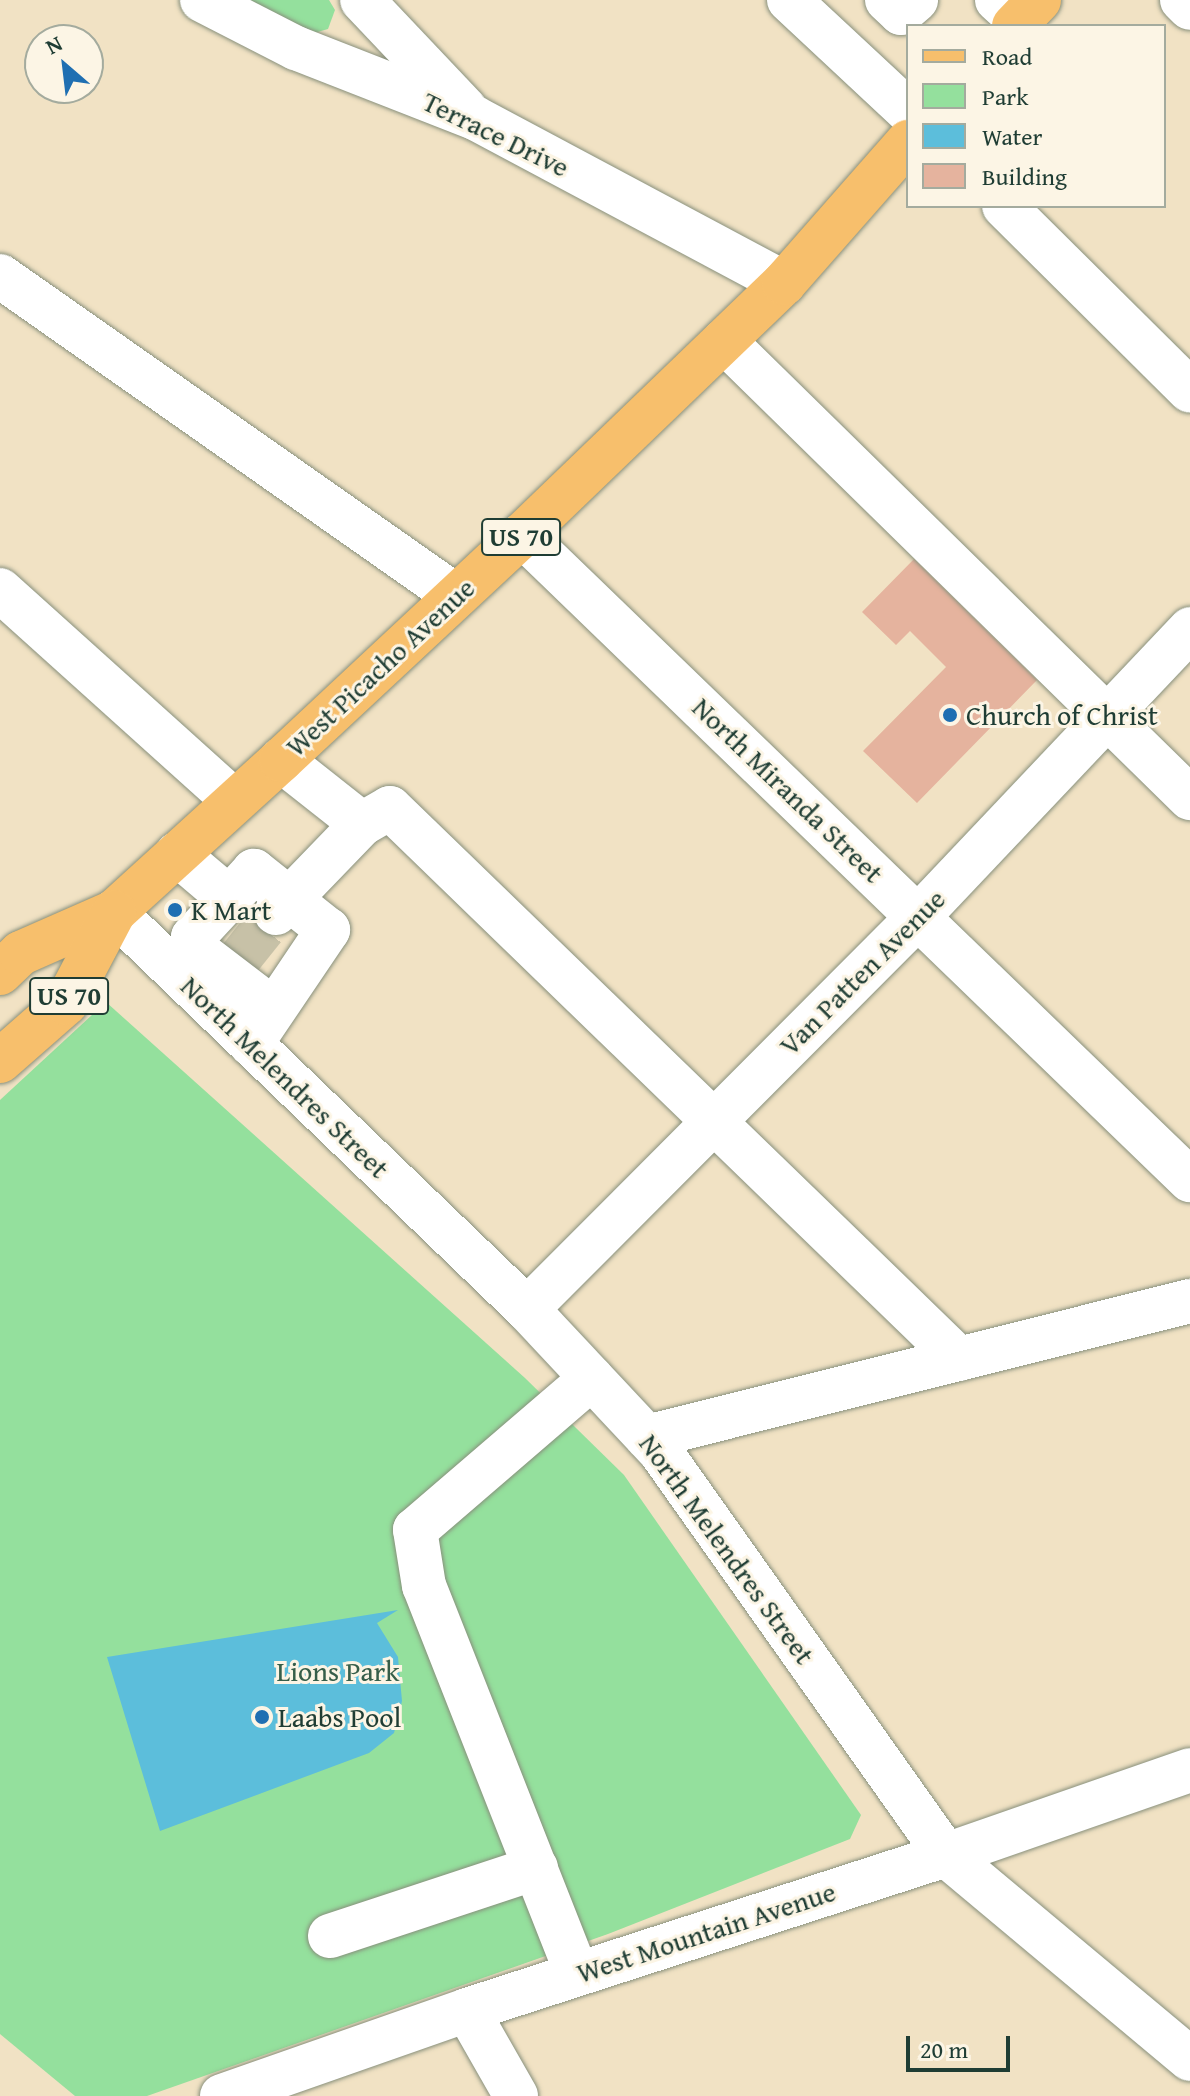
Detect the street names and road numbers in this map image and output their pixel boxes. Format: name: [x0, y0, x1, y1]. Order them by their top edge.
street label: Terrace Drive: [417, 84, 575, 184]
road number: US 70: [481, 515, 561, 559]
street label: West Picacho Avenue: [279, 571, 481, 763]
street label: North Miranda Street: [686, 690, 890, 890]
street label: Van Patten Avenue: [772, 882, 952, 1062]
street label: North Melendres Street: [174, 969, 396, 1185]
road number: US 70: [29, 974, 109, 1018]
street label: North Melendres Street: [632, 1427, 822, 1671]
street label: West Mountain Avenue: [572, 1874, 840, 1990]

